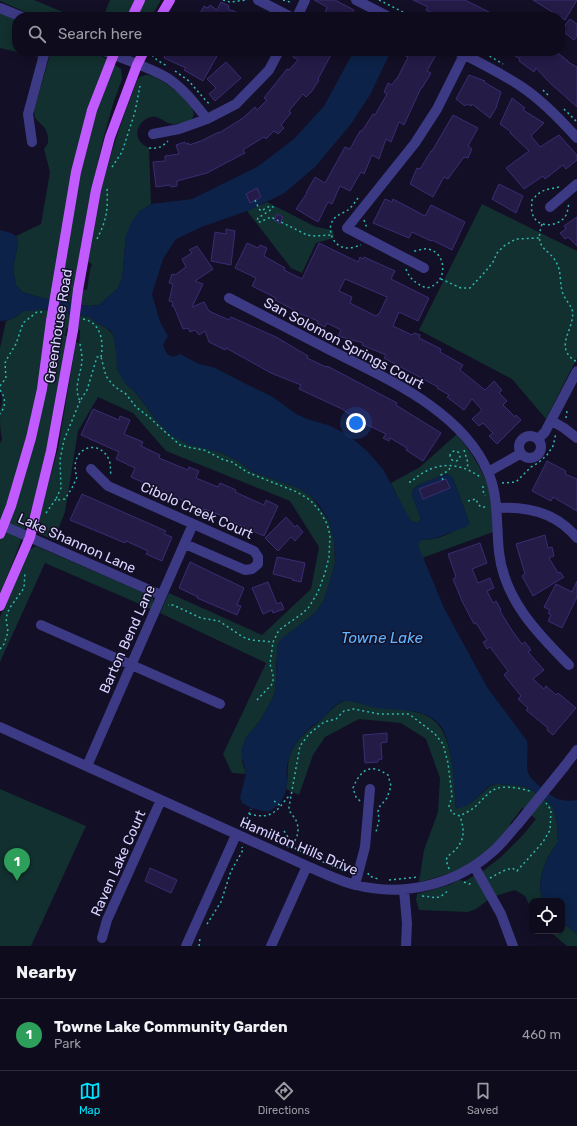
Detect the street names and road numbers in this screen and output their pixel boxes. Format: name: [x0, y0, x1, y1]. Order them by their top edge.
street label: Greenhouse Road: [41, 268, 76, 384]
street label: San Solomon Springs Court: [261, 294, 427, 393]
street label: Cibolo Creek Court: [138, 478, 256, 543]
street label: Lake Shannon Lane: [15, 510, 139, 577]
street label: Barton Bend Lane: [96, 582, 159, 696]
street label: Raven Lake Court: [87, 807, 150, 919]
street label: Hamilton Hills Drive: [237, 814, 361, 879]

